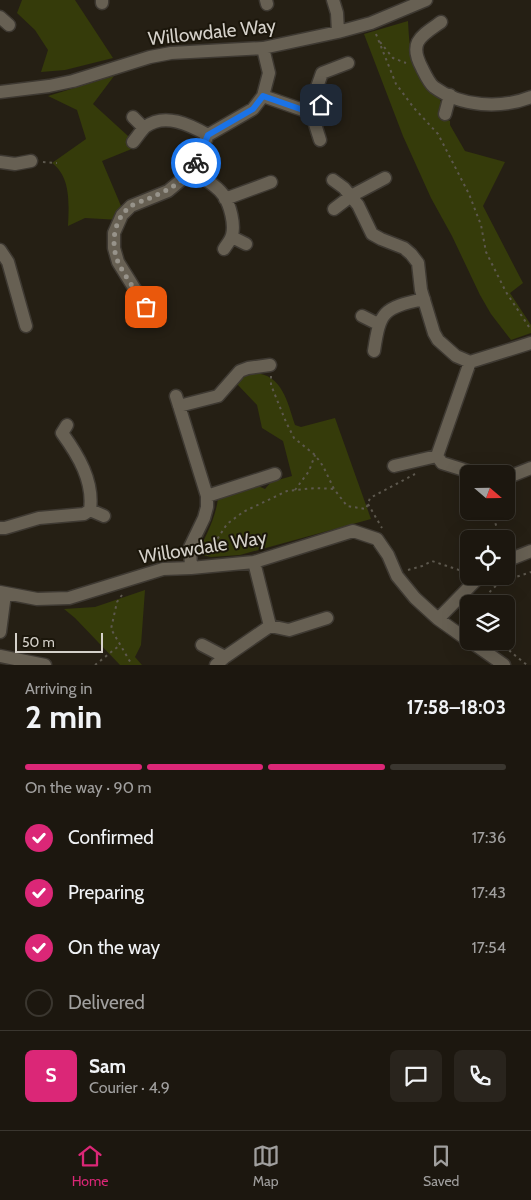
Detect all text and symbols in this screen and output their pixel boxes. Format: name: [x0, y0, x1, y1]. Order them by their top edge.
street label: Willowdale Way: [147, 14, 277, 50]
pin: [300, 84, 342, 126]
icon: home: [307, 91, 335, 119]
courier: [171, 138, 221, 188]
icon: bike: [182, 149, 210, 177]
pin: [125, 286, 167, 328]
icon: bag: [132, 293, 160, 321]
north arrow: [460, 465, 515, 520]
map controls: [460, 465, 515, 650]
street label: Willowdale Way: [138, 526, 269, 568]
button: locate: [460, 530, 515, 585]
button: layers: [460, 595, 515, 650]
scale bar: [15, 630, 102, 653]
text: 50 m: [22, 633, 55, 651]
text: Arriving in: [25, 679, 92, 698]
text: 17:58–18:03: [407, 696, 506, 719]
text: 2 min: [25, 697, 102, 736]
text: On the way · 90 m: [25, 778, 151, 797]
icon: check: [25, 824, 53, 852]
text: Confirmed: [68, 826, 154, 849]
text: 17:36: [472, 828, 506, 847]
icon: check: [25, 879, 53, 907]
text: Preparing: [68, 881, 144, 904]
text: 17:43: [472, 883, 506, 902]
icon: check: [25, 934, 53, 962]
text: On the way: [68, 936, 160, 959]
text: 17:54: [472, 938, 506, 957]
text: Delivered: [68, 991, 145, 1014]
button: chat: [390, 1050, 442, 1102]
button: phone: [454, 1050, 506, 1102]
text: Sam: [89, 1055, 126, 1078]
text: S: [45, 1064, 57, 1087]
text: Courier · 4.9: [89, 1078, 170, 1097]
tab: Home: [72, 1142, 108, 1190]
tab: Map: [252, 1142, 280, 1190]
tab: Saved: [423, 1142, 459, 1190]

